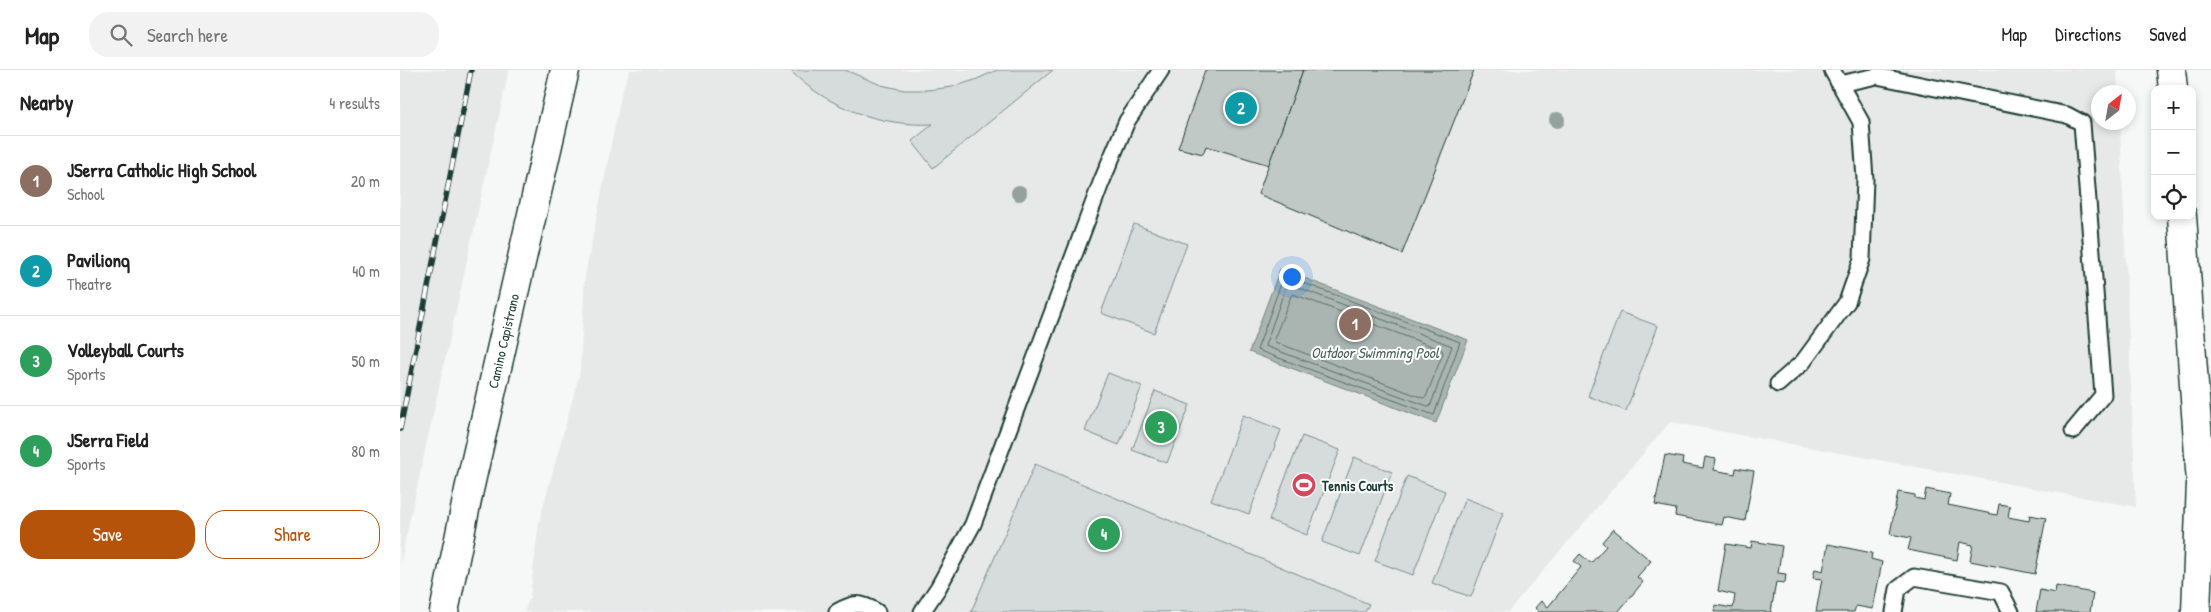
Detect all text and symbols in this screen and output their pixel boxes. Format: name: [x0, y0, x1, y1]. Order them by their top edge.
search box: [89, 12, 439, 57]
text: Map: [25, 19, 59, 51]
icon: search: [107, 21, 135, 49]
text: Search here: [147, 22, 228, 48]
text: Map: [2002, 22, 2027, 47]
text: Directions: [2055, 22, 2121, 47]
text: Saved: [2149, 22, 2186, 47]
north arrow: [2091, 85, 2136, 130]
map controls: [2151, 85, 2196, 220]
button: +: [2151, 85, 2196, 130]
text: Nearby: [20, 88, 73, 117]
pin: 2: [1225, 89, 1257, 127]
text: 4 results: [329, 92, 380, 114]
button: −: [2151, 130, 2196, 175]
text: JSerra Catholic High School: [67, 157, 256, 183]
text: 1: [33, 170, 39, 192]
text: 20 m: [351, 170, 380, 192]
button: locate: [2151, 175, 2196, 220]
text: School: [67, 183, 104, 205]
text: Pavilionq: [67, 247, 130, 273]
text: 2: [32, 260, 40, 282]
text: 40 m: [352, 260, 380, 282]
your location: [1279, 264, 1305, 290]
text: Theatre: [67, 273, 112, 295]
street label: Camino Capistrano: [483, 292, 524, 390]
pin: 1: [1339, 305, 1371, 343]
text: Volleyball Courts: [67, 337, 184, 363]
water label: Outdoor Swimming Pool: [1311, 342, 1440, 363]
text: 3: [32, 350, 40, 372]
text: 50 m: [352, 350, 380, 372]
text: Sports: [67, 363, 105, 385]
pin: 3: [1145, 408, 1177, 446]
text: JSerra Field: [67, 427, 148, 453]
text: 4: [33, 440, 39, 462]
text: 80 m: [351, 440, 380, 462]
text: Sports: [67, 453, 105, 475]
sports icon: Tennis Courts: [1291, 472, 1317, 498]
place label: Tennis Courts: [1321, 476, 1394, 495]
button: Save: [20, 510, 195, 559]
button: Share: [205, 510, 380, 559]
pin: 4: [1088, 515, 1120, 553]

